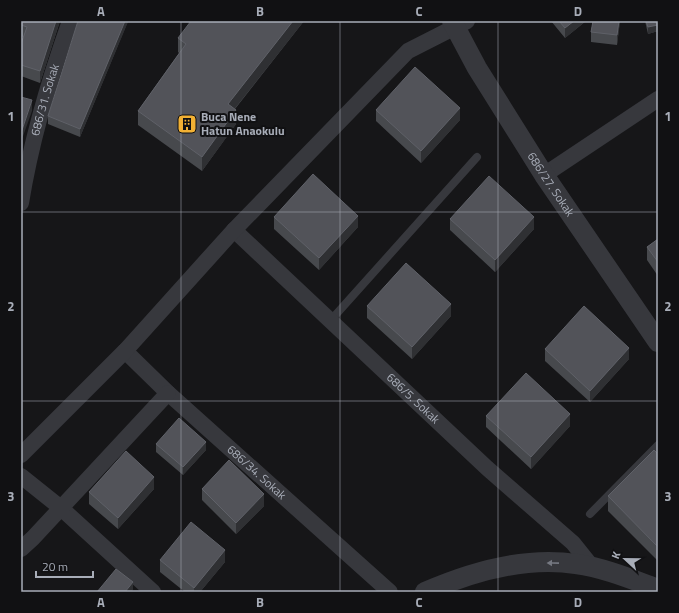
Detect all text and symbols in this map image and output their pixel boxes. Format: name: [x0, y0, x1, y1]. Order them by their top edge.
text: A: [97, 1, 105, 21]
text: B: [256, 1, 264, 21]
text: C: [415, 1, 423, 21]
text: D: [574, 1, 582, 21]
street label: 686/31. Sokak: [25, 61, 64, 138]
text: 1: [7, 106, 15, 126]
text: 1: [664, 106, 672, 126]
place label: Buca Nene Hatun Anaokulu: [201, 107, 285, 140]
building icon: Buca Nene Hatun Anaokulu: [176, 113, 198, 135]
street label: 686/27. Sokak: [523, 148, 580, 220]
text: 2: [7, 296, 15, 316]
text: 2: [664, 296, 672, 316]
street label: 686/5. Sokak: [382, 368, 445, 428]
street label: 686/34. Sokak: [223, 440, 291, 504]
text: 3: [7, 486, 15, 506]
text: 3: [664, 486, 672, 506]
north arrow: [605, 539, 645, 579]
text: K: [607, 549, 625, 561]
scale bar: [36, 553, 93, 579]
text: 20 m: [42, 557, 68, 576]
one-way arrow: [546, 560, 559, 566]
text: A: [97, 592, 105, 612]
text: B: [256, 592, 264, 612]
text: C: [415, 592, 423, 612]
text: D: [574, 592, 582, 612]

